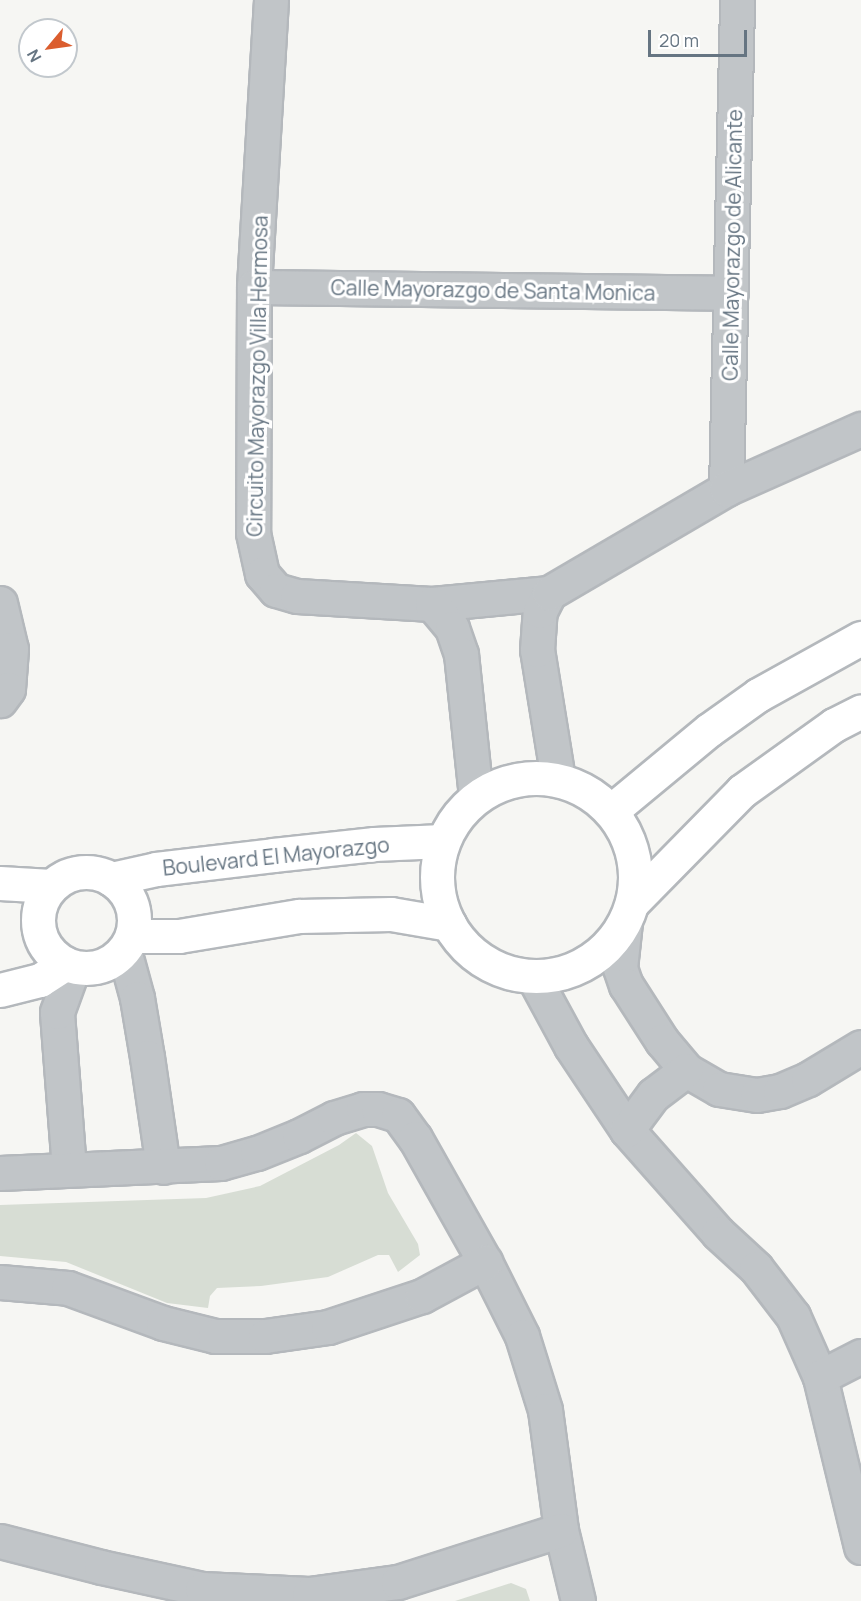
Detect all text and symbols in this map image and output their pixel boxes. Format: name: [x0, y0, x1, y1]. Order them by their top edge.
north arrow: [18, 18, 78, 78]
scale bar: [651, 18, 750, 56]
text: 20 m: [659, 28, 699, 52]
text: N: [22, 45, 46, 66]
street label: Calle Mayorazgo de Alicante: [717, 109, 747, 381]
street label: Circuito Mayorazgo Villa Hermosa: [242, 215, 272, 537]
street label: Calle Mayorazgo de Santa Monica: [330, 275, 656, 305]
street label: Boulevard El Mayorazgo: [161, 832, 391, 880]

